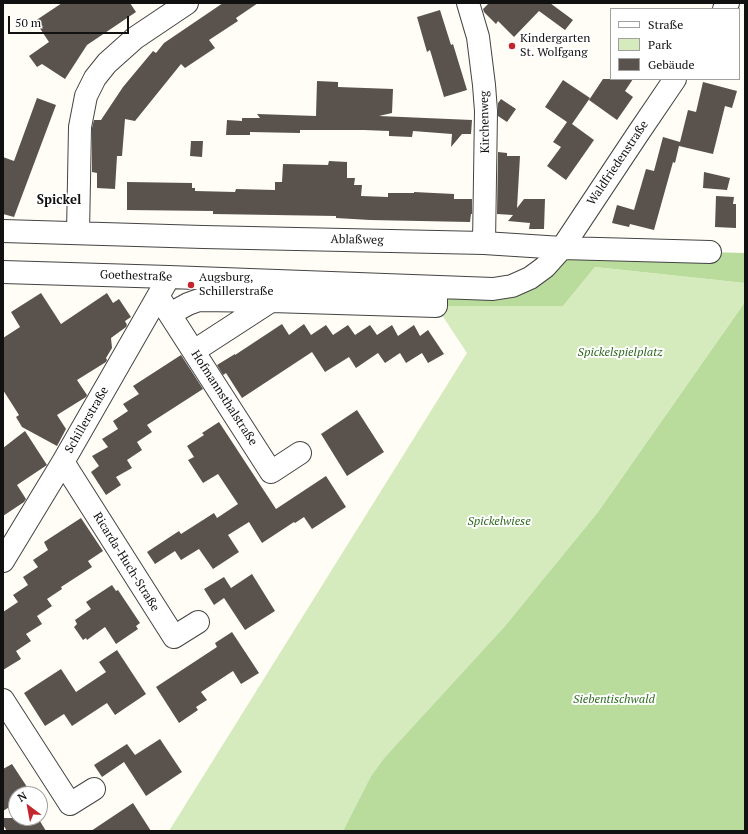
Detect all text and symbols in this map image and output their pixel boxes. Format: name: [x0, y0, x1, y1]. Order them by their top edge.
scale bar: [10, 8, 131, 34]
legend: [610, 8, 740, 80]
text: 50 m: [15, 15, 41, 30]
text: Straße: [648, 17, 683, 32]
place label: Kindergarten St. Wolfgang: [520, 32, 590, 60]
text: Park: [648, 37, 672, 52]
marker: Kindergarten St. Wolfgang: [507, 41, 517, 51]
text: Gebäude: [648, 57, 694, 72]
street label: Kirchenweg: [477, 91, 493, 153]
street label: Waldfriedenstraße: [584, 118, 652, 208]
district label: Spickel: [37, 192, 81, 208]
street label: Ablaßweg: [330, 232, 384, 248]
street label: Goethestraße: [100, 268, 172, 284]
place label: Augsburg, Schillerstraße: [199, 271, 274, 299]
marker: Augsburg, Schillerstraße: [186, 280, 196, 290]
park label: Spickelspielplatz: [578, 346, 662, 360]
street label: Hofmannsthalstraße: [188, 348, 260, 448]
street label: Schillerstraße: [62, 384, 112, 456]
street label: Ricarda-Huch-Straße: [90, 510, 162, 614]
park label: Spickelwiese: [467, 515, 531, 529]
park label: Siebentischwald: [573, 693, 655, 707]
north arrow: [8, 786, 48, 826]
text: N: [15, 789, 29, 805]

